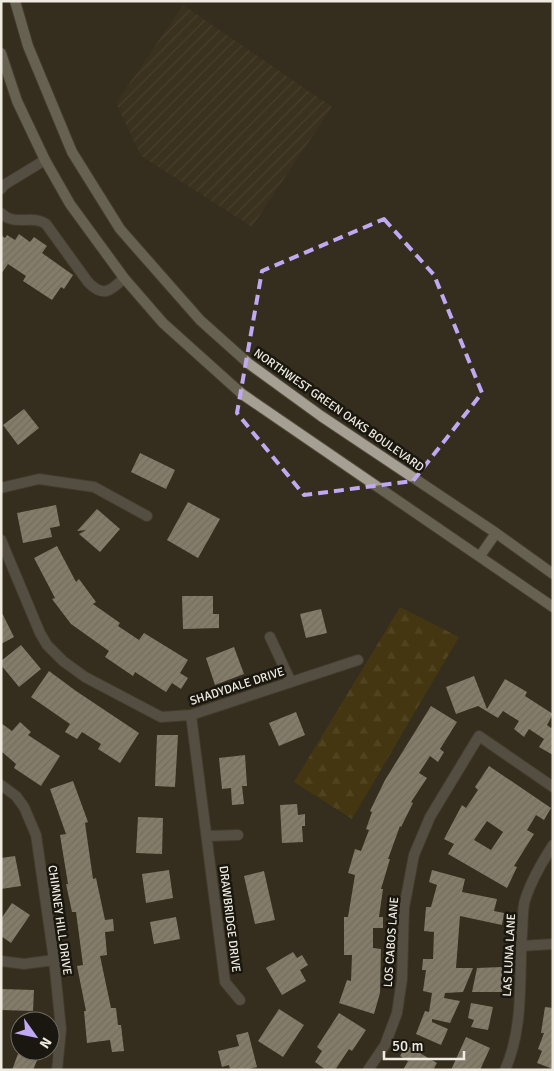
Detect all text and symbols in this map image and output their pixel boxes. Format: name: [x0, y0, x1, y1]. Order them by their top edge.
street label: NORTHWEST GREEN OAKS BOULEVARD: [251, 346, 427, 475]
street label: SHADYDALE DRIVE: [188, 664, 286, 709]
street label: CHIMNEY HILL DRIVE: [44, 864, 75, 976]
street label: DRAWBRIDGE DRIVE: [216, 865, 244, 973]
street label: LOS CABOS LANE: [381, 896, 402, 988]
street label: LAS LUNA LANE: [500, 913, 519, 997]
north arrow: [10, 1011, 60, 1061]
scale bar: [384, 1028, 464, 1060]
text: N: [36, 1034, 55, 1052]
text: 50 m: [392, 1037, 423, 1055]

